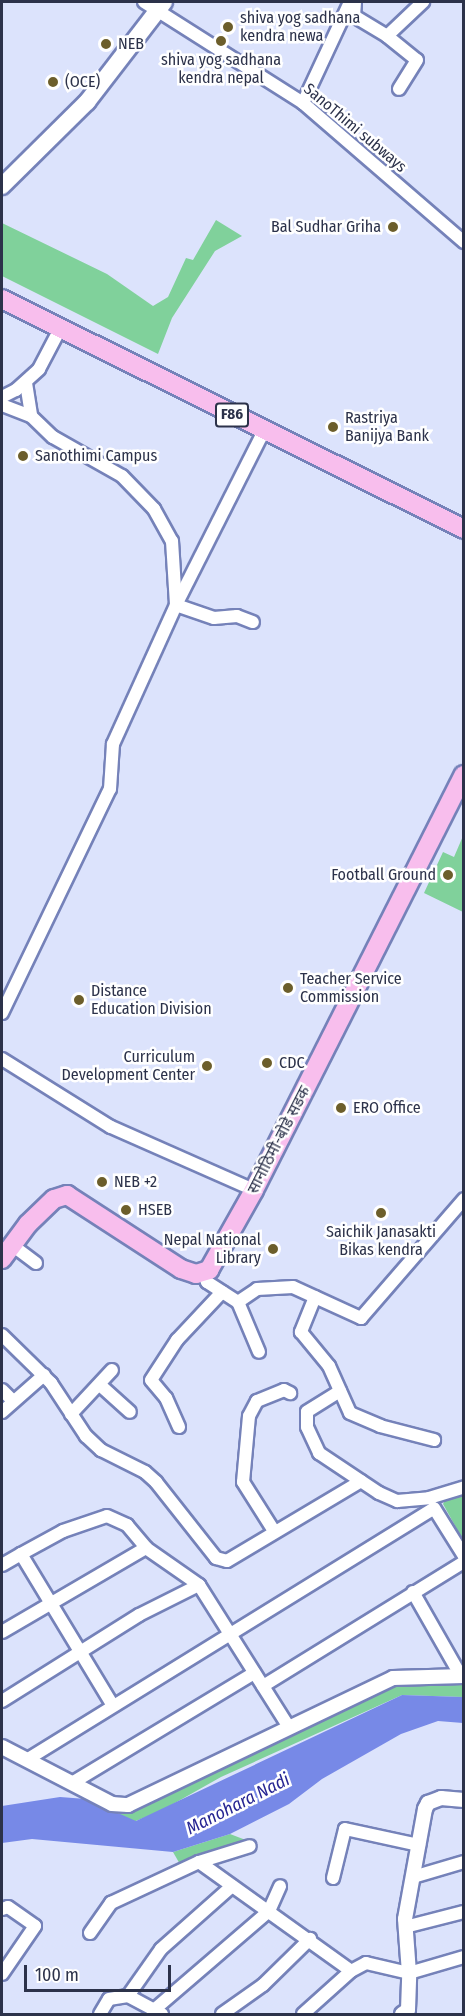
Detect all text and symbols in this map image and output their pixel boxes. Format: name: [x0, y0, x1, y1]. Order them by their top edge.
place label: shiva yog sadhana kendra newa: [240, 8, 360, 46]
marker: shiva yog sadhana kendra newa: [221, 20, 235, 34]
place label: NEB: [118, 34, 144, 54]
marker: shiva yog sadhana kendra nepal: [214, 34, 228, 48]
marker: NEB: [99, 37, 113, 51]
place label: shiva yog sadhana kendra nepal: [161, 50, 281, 88]
place label: (OCE): [65, 72, 100, 92]
marker: (OCE): [46, 75, 60, 89]
street label: SanoThimi subways: [300, 79, 410, 177]
place label: Bal Sudhar Griha: [271, 217, 381, 237]
marker: Bal Sudhar Griha: [386, 220, 400, 234]
road number: F86: [214, 403, 250, 427]
place label: Rastriya Banijya Bank: [345, 408, 429, 446]
marker: Rastriya Banijya Bank: [326, 420, 340, 434]
place label: Sanothimi Campus: [35, 446, 157, 466]
marker: Sanothimi Campus: [16, 449, 30, 463]
place label: Football Ground: [331, 865, 436, 885]
marker: Football Ground: [441, 868, 455, 882]
place label: Teacher Service Commission: [300, 969, 402, 1007]
place label: Distance Education Division: [91, 981, 212, 1019]
marker: Teacher Service Commission: [281, 981, 295, 995]
marker: Distance Education Division: [72, 993, 86, 1007]
place label: Curriculum Development Center: [62, 1047, 195, 1085]
place label: CDC: [279, 1053, 305, 1073]
marker: CDC: [260, 1056, 274, 1070]
marker: Curriculum Development Center: [200, 1059, 214, 1073]
street label: सानोठिमी-बोडे सडक: [244, 1083, 314, 1197]
place label: ERO Office: [353, 1098, 421, 1118]
marker: ERO Office: [334, 1101, 348, 1115]
place label: NEB +2: [114, 1172, 157, 1192]
marker: NEB +2: [95, 1175, 109, 1189]
place label: HSEB: [138, 1200, 172, 1220]
marker: HSEB: [119, 1203, 133, 1217]
marker: Saichik Janasakti Bikas kendra: [374, 1206, 388, 1220]
place label: Saichik Janasakti Bikas kendra: [326, 1222, 436, 1260]
place label: Nepal National Library: [164, 1230, 261, 1268]
marker: Nepal National Library: [266, 1242, 280, 1256]
water label: Manohara Nadi: [183, 1769, 293, 1839]
scale bar: [27, 1953, 174, 1991]
text: 100 m: [35, 1964, 79, 1986]

